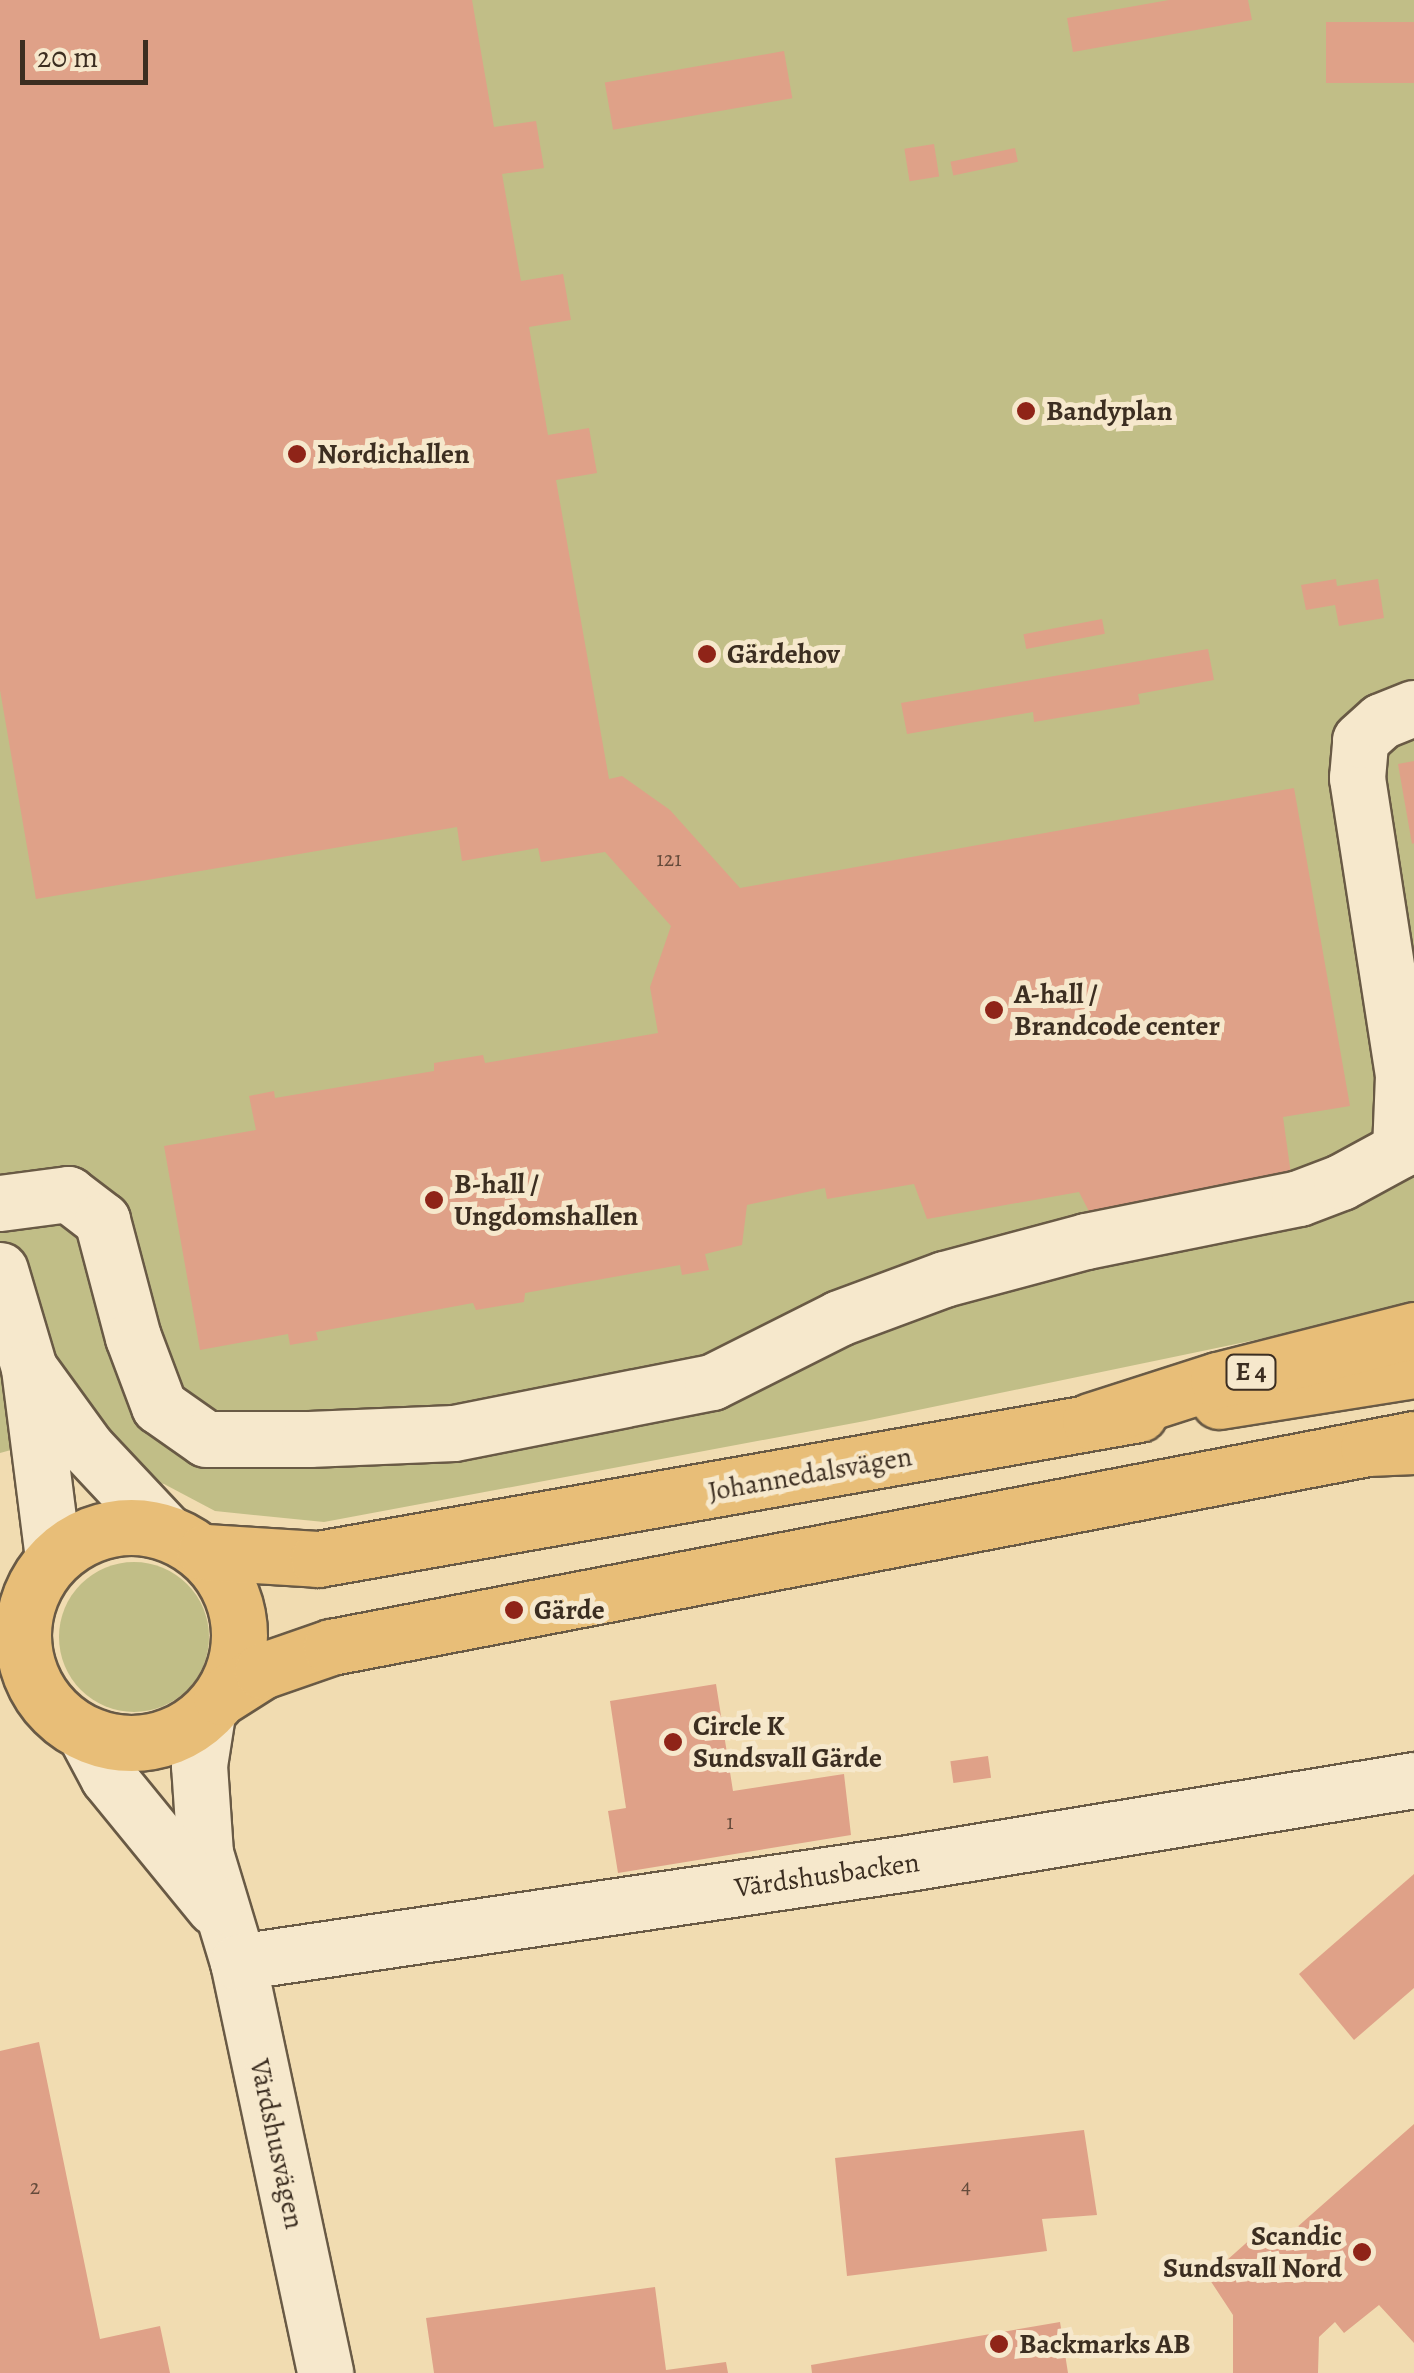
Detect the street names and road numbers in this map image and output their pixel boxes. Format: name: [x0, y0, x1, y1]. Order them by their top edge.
road number: E 4: [1224, 1352, 1278, 1392]
street label: Johannedalsvägen: [705, 1440, 915, 1508]
street label: Värdshusbacken: [732, 1845, 922, 1905]
street label: Värdshusvägen: [243, 2056, 311, 2232]

